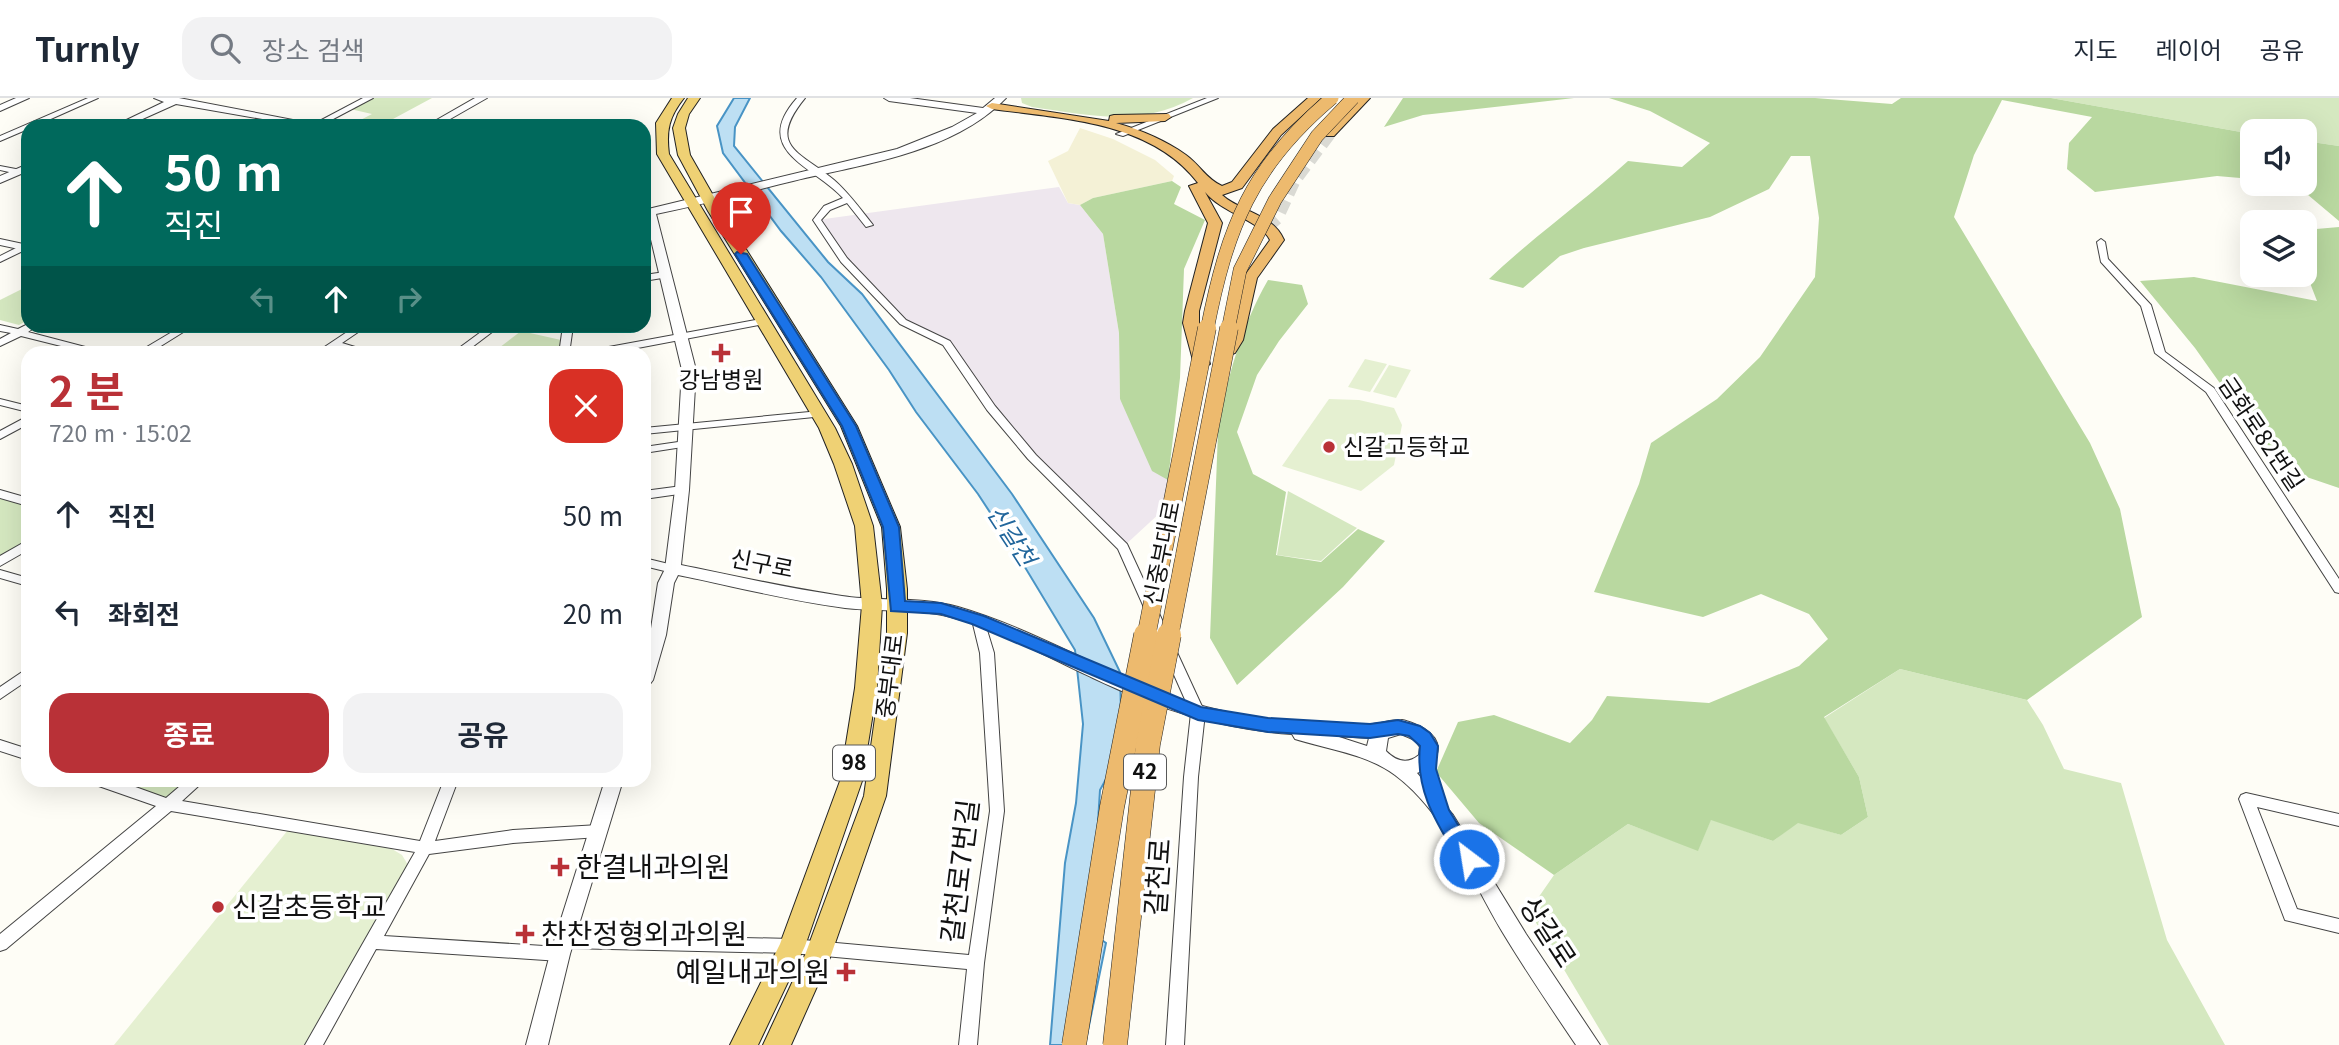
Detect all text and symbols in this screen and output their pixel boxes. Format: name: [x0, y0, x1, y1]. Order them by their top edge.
search box: [182, 17, 672, 80]
text: Turnly: [35, 24, 140, 72]
icon: search: [206, 29, 244, 67]
text: 장소 검색: [262, 30, 365, 67]
text: 지도: [2073, 31, 2118, 66]
text: 레이어: [2156, 31, 2222, 66]
text: 공유: [2260, 31, 2304, 66]
map controls: [2240, 119, 2317, 287]
button: sound: [2240, 119, 2317, 196]
text: 50 m: [164, 134, 283, 205]
icon: ahead: [49, 147, 140, 238]
pin: [711, 182, 771, 254]
icon: arrive: [722, 193, 760, 231]
text: 직진: [164, 200, 223, 246]
button: layers: [2240, 210, 2317, 287]
icon: left: [244, 280, 282, 318]
icon: ahead: [317, 280, 355, 318]
icon: right: [390, 280, 428, 318]
marker: 강남병원: [711, 343, 731, 363]
text: 2 분: [49, 358, 124, 419]
place label: 강남병원: [679, 361, 763, 395]
button: close: [549, 369, 623, 443]
street label: 금화로82번길: [2212, 369, 2313, 497]
text: 720 m · 15:02: [49, 415, 192, 449]
place label: 신갈고등학교: [1343, 428, 1470, 462]
marker: 신갈고등학교: [1321, 439, 1337, 455]
icon: ahead: [49, 495, 87, 533]
text: 직진: [108, 496, 156, 533]
text: 50 m: [563, 496, 623, 533]
water label: 신갈천: [980, 497, 1047, 574]
street label: 신중부대로: [1133, 497, 1187, 608]
street label: 신구로: [728, 539, 797, 585]
icon: left: [49, 593, 87, 631]
text: 좌회전: [108, 594, 180, 631]
text: 20 m: [563, 594, 623, 631]
street label: 중부대로: [866, 632, 910, 720]
button: 종료: [49, 693, 329, 773]
button: 공유: [343, 693, 623, 773]
road number: 98: [833, 746, 875, 780]
road number: 42: [1124, 754, 1166, 790]
street label: 갈천로7번길: [929, 797, 987, 945]
position arrow: [1432, 822, 1506, 896]
street label: 갈천로: [1133, 837, 1179, 917]
place label: 한결내과의원: [576, 845, 731, 885]
marker: 한결내과의원: [550, 857, 570, 877]
place label: 신갈초등학교: [232, 885, 387, 925]
street label: 상갈로: [1512, 888, 1587, 974]
marker: 신갈초등학교: [210, 899, 226, 915]
place label: 찬찬정형외과의원: [541, 912, 747, 952]
marker: 찬찬정형외과의원: [515, 924, 535, 944]
place label: 예일내과의원: [675, 950, 830, 990]
marker: 예일내과의원: [836, 962, 856, 982]

